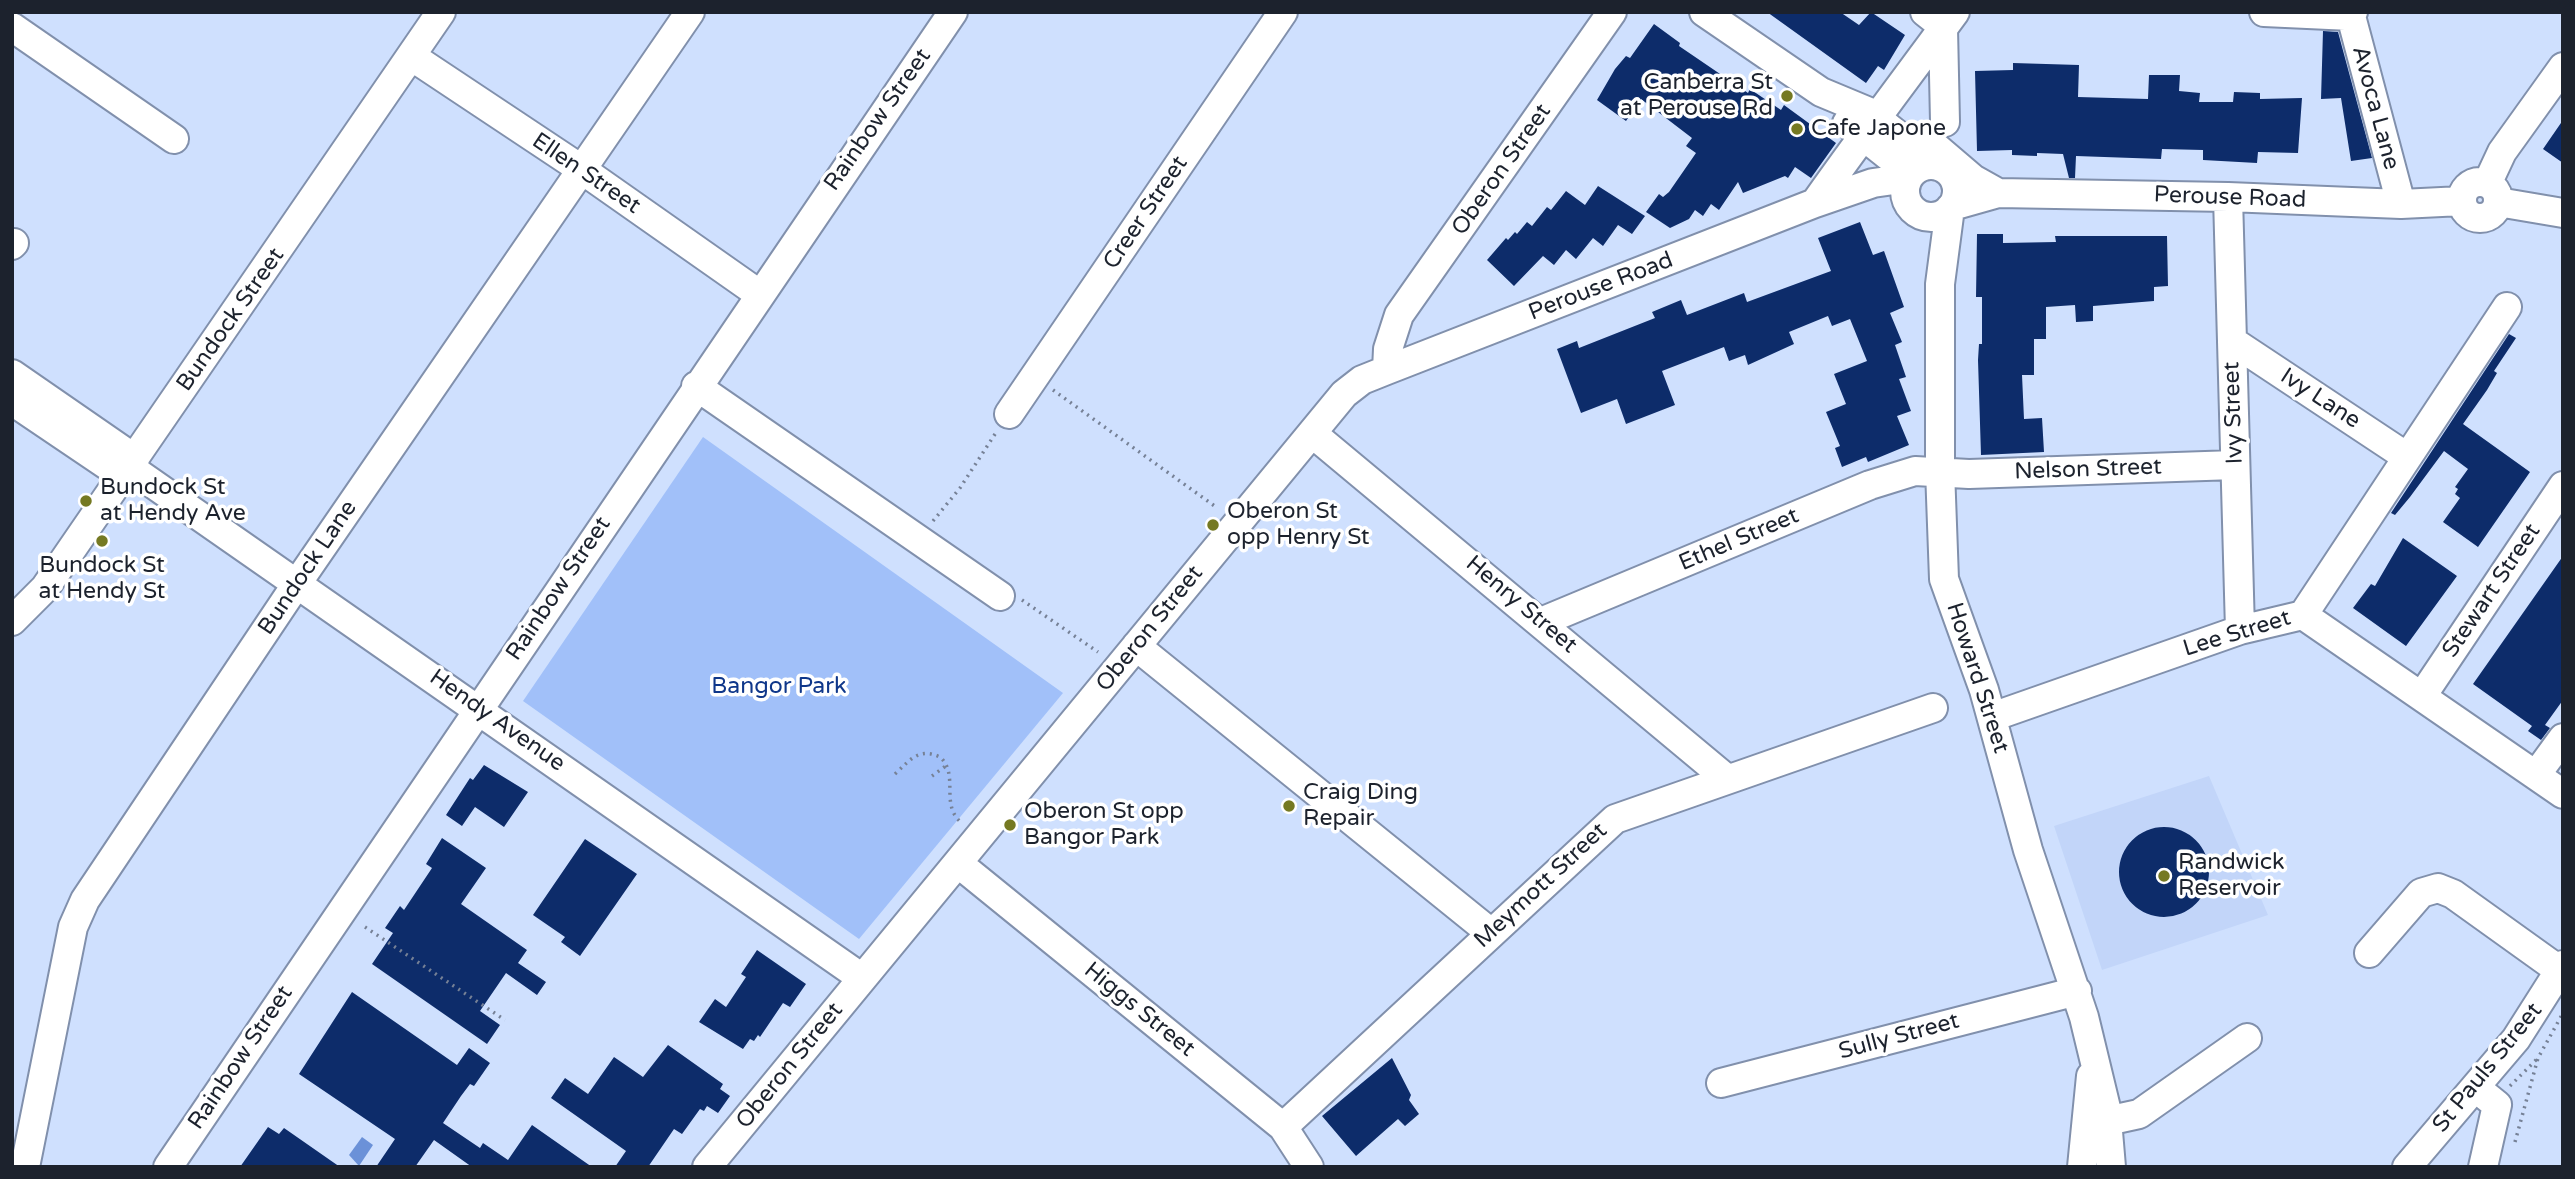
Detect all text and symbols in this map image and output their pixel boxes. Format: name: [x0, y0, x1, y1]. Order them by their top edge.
street label: Avoca Lane: [2345, 43, 2405, 173]
street label: Rainbow Street: [819, 44, 937, 196]
place label: Canberra St at Perouse Rd: [1620, 69, 1773, 123]
marker: Canberra St at Perouse Rd: [1779, 88, 1795, 104]
street label: Oberon Street: [1446, 99, 1558, 241]
place label: Cafe Japone: [1811, 115, 1946, 143]
marker: Cafe Japone: [1789, 121, 1805, 137]
street label: Ellen Street: [527, 128, 645, 220]
street label: Creer Street: [1098, 151, 1194, 275]
street label: Perouse Road: [2153, 182, 2307, 214]
street label: Bundock Street: [171, 243, 291, 397]
street label: Perouse Road: [1525, 247, 1677, 327]
street label: Ivy Street: [2218, 361, 2250, 465]
street label: Ivy Lane: [2275, 363, 2365, 435]
street label: Nelson Street: [2014, 454, 2162, 486]
place label: Bundock St at Hendy Ave: [100, 474, 246, 528]
marker: Bundock St at Hendy Ave: [78, 493, 94, 509]
street label: Bundock Lane: [253, 496, 363, 640]
place label: Oberon St opp Henry St: [1227, 498, 1370, 552]
street label: Ethel Street: [1675, 502, 1803, 578]
street label: Rainbow Street: [501, 512, 617, 666]
marker: Oberon St opp Henry St: [1205, 517, 1221, 533]
street label: Stewart Street: [2437, 519, 2547, 663]
marker: Bundock St at Hendy St: [94, 533, 110, 549]
street label: Henry Street: [1460, 550, 1582, 660]
place label: Bundock St at Hendy St: [39, 552, 165, 606]
street label: Oberon Street: [1091, 560, 1209, 698]
street label: Howard Street: [1940, 599, 2014, 757]
street label: Lee Street: [2180, 605, 2294, 663]
street label: Hendy Avenue: [424, 664, 570, 778]
park label: Bangor Park: [711, 673, 847, 701]
place label: Craig Ding Repair: [1303, 779, 1418, 833]
place label: Oberon St opp Bangor Park: [1024, 798, 1184, 852]
marker: Craig Ding Repair: [1281, 798, 1297, 814]
marker: Oberon St opp Bangor Park: [1002, 817, 1018, 833]
street label: Meymott Street: [1469, 817, 1613, 955]
place label: Randwick Reservoir: [2178, 849, 2285, 903]
marker: Randwick Reservoir: [2156, 868, 2172, 884]
street label: Higgs Street: [1078, 957, 1200, 1063]
street label: Rainbow Street: [183, 981, 299, 1135]
street label: Oberon Street: [731, 997, 849, 1135]
street label: St Pauls Street: [2427, 998, 2549, 1138]
street label: Sully Street: [1836, 1008, 1962, 1066]

